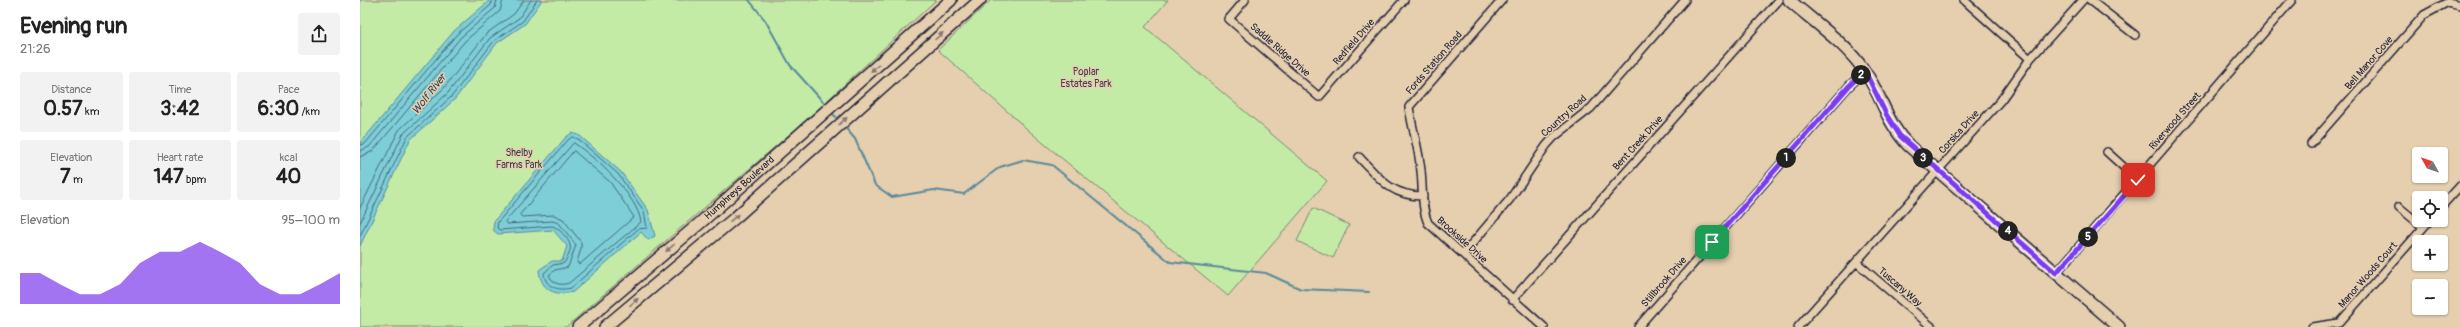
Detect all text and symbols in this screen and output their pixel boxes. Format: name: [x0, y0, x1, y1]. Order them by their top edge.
text: Evening run: [20, 12, 128, 40]
button: share: [298, 13, 340, 55]
street label: Redfield Drive: [1331, 16, 1377, 68]
street label: Saddle Ridge Drive: [1248, 21, 1313, 79]
street label: Fords Station Road: [1403, 29, 1465, 97]
one-way arrow: [934, 31, 945, 40]
street label: Bell Manor Cove: [2342, 34, 2396, 92]
text: 21:26: [20, 41, 51, 57]
one-way arrow: [871, 63, 880, 72]
pin: 2: [1851, 65, 1871, 85]
park label: Poplar Estates Park: [1060, 66, 1112, 90]
text: 2: [1858, 68, 1864, 81]
water label: Wolf River: [409, 70, 450, 117]
text: Distance: [51, 83, 91, 96]
text: Time: [168, 83, 191, 96]
text: Pace: [278, 83, 300, 96]
street label: Riverwood Street: [2147, 89, 2204, 152]
street label: Country Road: [1539, 92, 1589, 139]
text: 0.57: [43, 96, 83, 121]
text: 3:42: [160, 96, 200, 121]
text: 6:30: [257, 96, 299, 121]
text: km: [83, 105, 99, 118]
text: /km: [299, 105, 320, 118]
street label: Corsica Drive: [1936, 108, 1982, 156]
street label: Bent Creek Drive: [1610, 113, 1666, 173]
one-way arrow: [838, 117, 848, 126]
park label: Shelby Farms Park: [496, 147, 543, 171]
north arrow: [2412, 147, 2448, 183]
map controls: [2412, 147, 2448, 315]
pin: 1: [1776, 148, 1796, 168]
pin: 3: [1913, 148, 1933, 168]
text: Elevation: [50, 151, 92, 164]
text: Heart rate: [157, 151, 203, 164]
text: kcal: [280, 151, 298, 164]
text: 1: [1784, 151, 1788, 164]
text: 3: [1920, 151, 1926, 164]
street label: Humphreys Boulevard: [702, 154, 777, 222]
pin: [2121, 163, 2155, 197]
text: 7: [60, 164, 71, 189]
text: 147: [154, 164, 184, 189]
text: 40: [276, 164, 301, 189]
icon: check: [2127, 169, 2149, 191]
text: m: [71, 173, 83, 186]
text: bpm: [184, 173, 206, 186]
button: locate: [2412, 191, 2448, 227]
text: Elevation: [20, 212, 70, 228]
text: 95–100 m: [281, 212, 340, 228]
one-way arrow: [729, 214, 739, 223]
street label: Brookside Drive: [1434, 214, 1490, 266]
pin: 4: [1998, 221, 2018, 241]
text: 4: [2005, 224, 2011, 237]
pin: [1695, 225, 1729, 259]
pin: 5: [2078, 227, 2098, 247]
text: 5: [2085, 230, 2091, 243]
icon: arrive: [1701, 231, 1723, 253]
button: +: [2412, 235, 2448, 271]
street label: Manor Woods Court: [2336, 239, 2401, 310]
one-way arrow: [665, 244, 676, 253]
street label: Stillbrook Drive: [1639, 254, 1689, 310]
street label: Tuscany Way: [1876, 265, 1925, 310]
button: −: [2412, 279, 2448, 315]
one-way arrow: [629, 297, 640, 306]

